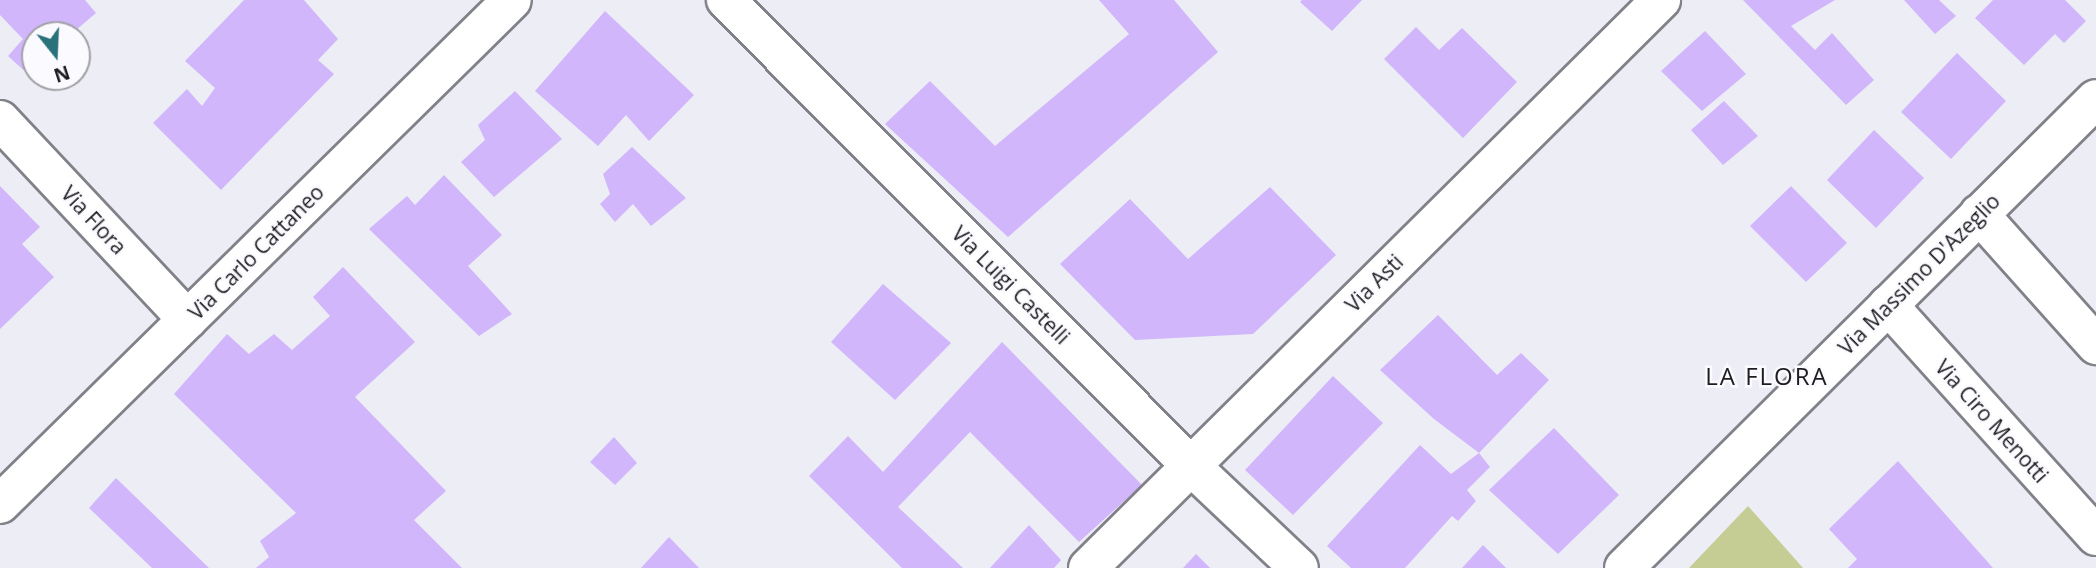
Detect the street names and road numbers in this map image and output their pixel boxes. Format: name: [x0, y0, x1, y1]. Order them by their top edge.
street label: Via Carlo Cattaneo: [183, 179, 329, 325]
street label: Via Flora: [56, 181, 132, 259]
street label: Via Massimo D'Azeglio: [1833, 188, 2005, 360]
street label: Via Luigi Castelli: [947, 221, 1075, 349]
street label: Via Asti: [1340, 249, 1408, 317]
street label: Via Ciro Menotti: [1930, 354, 2054, 488]

